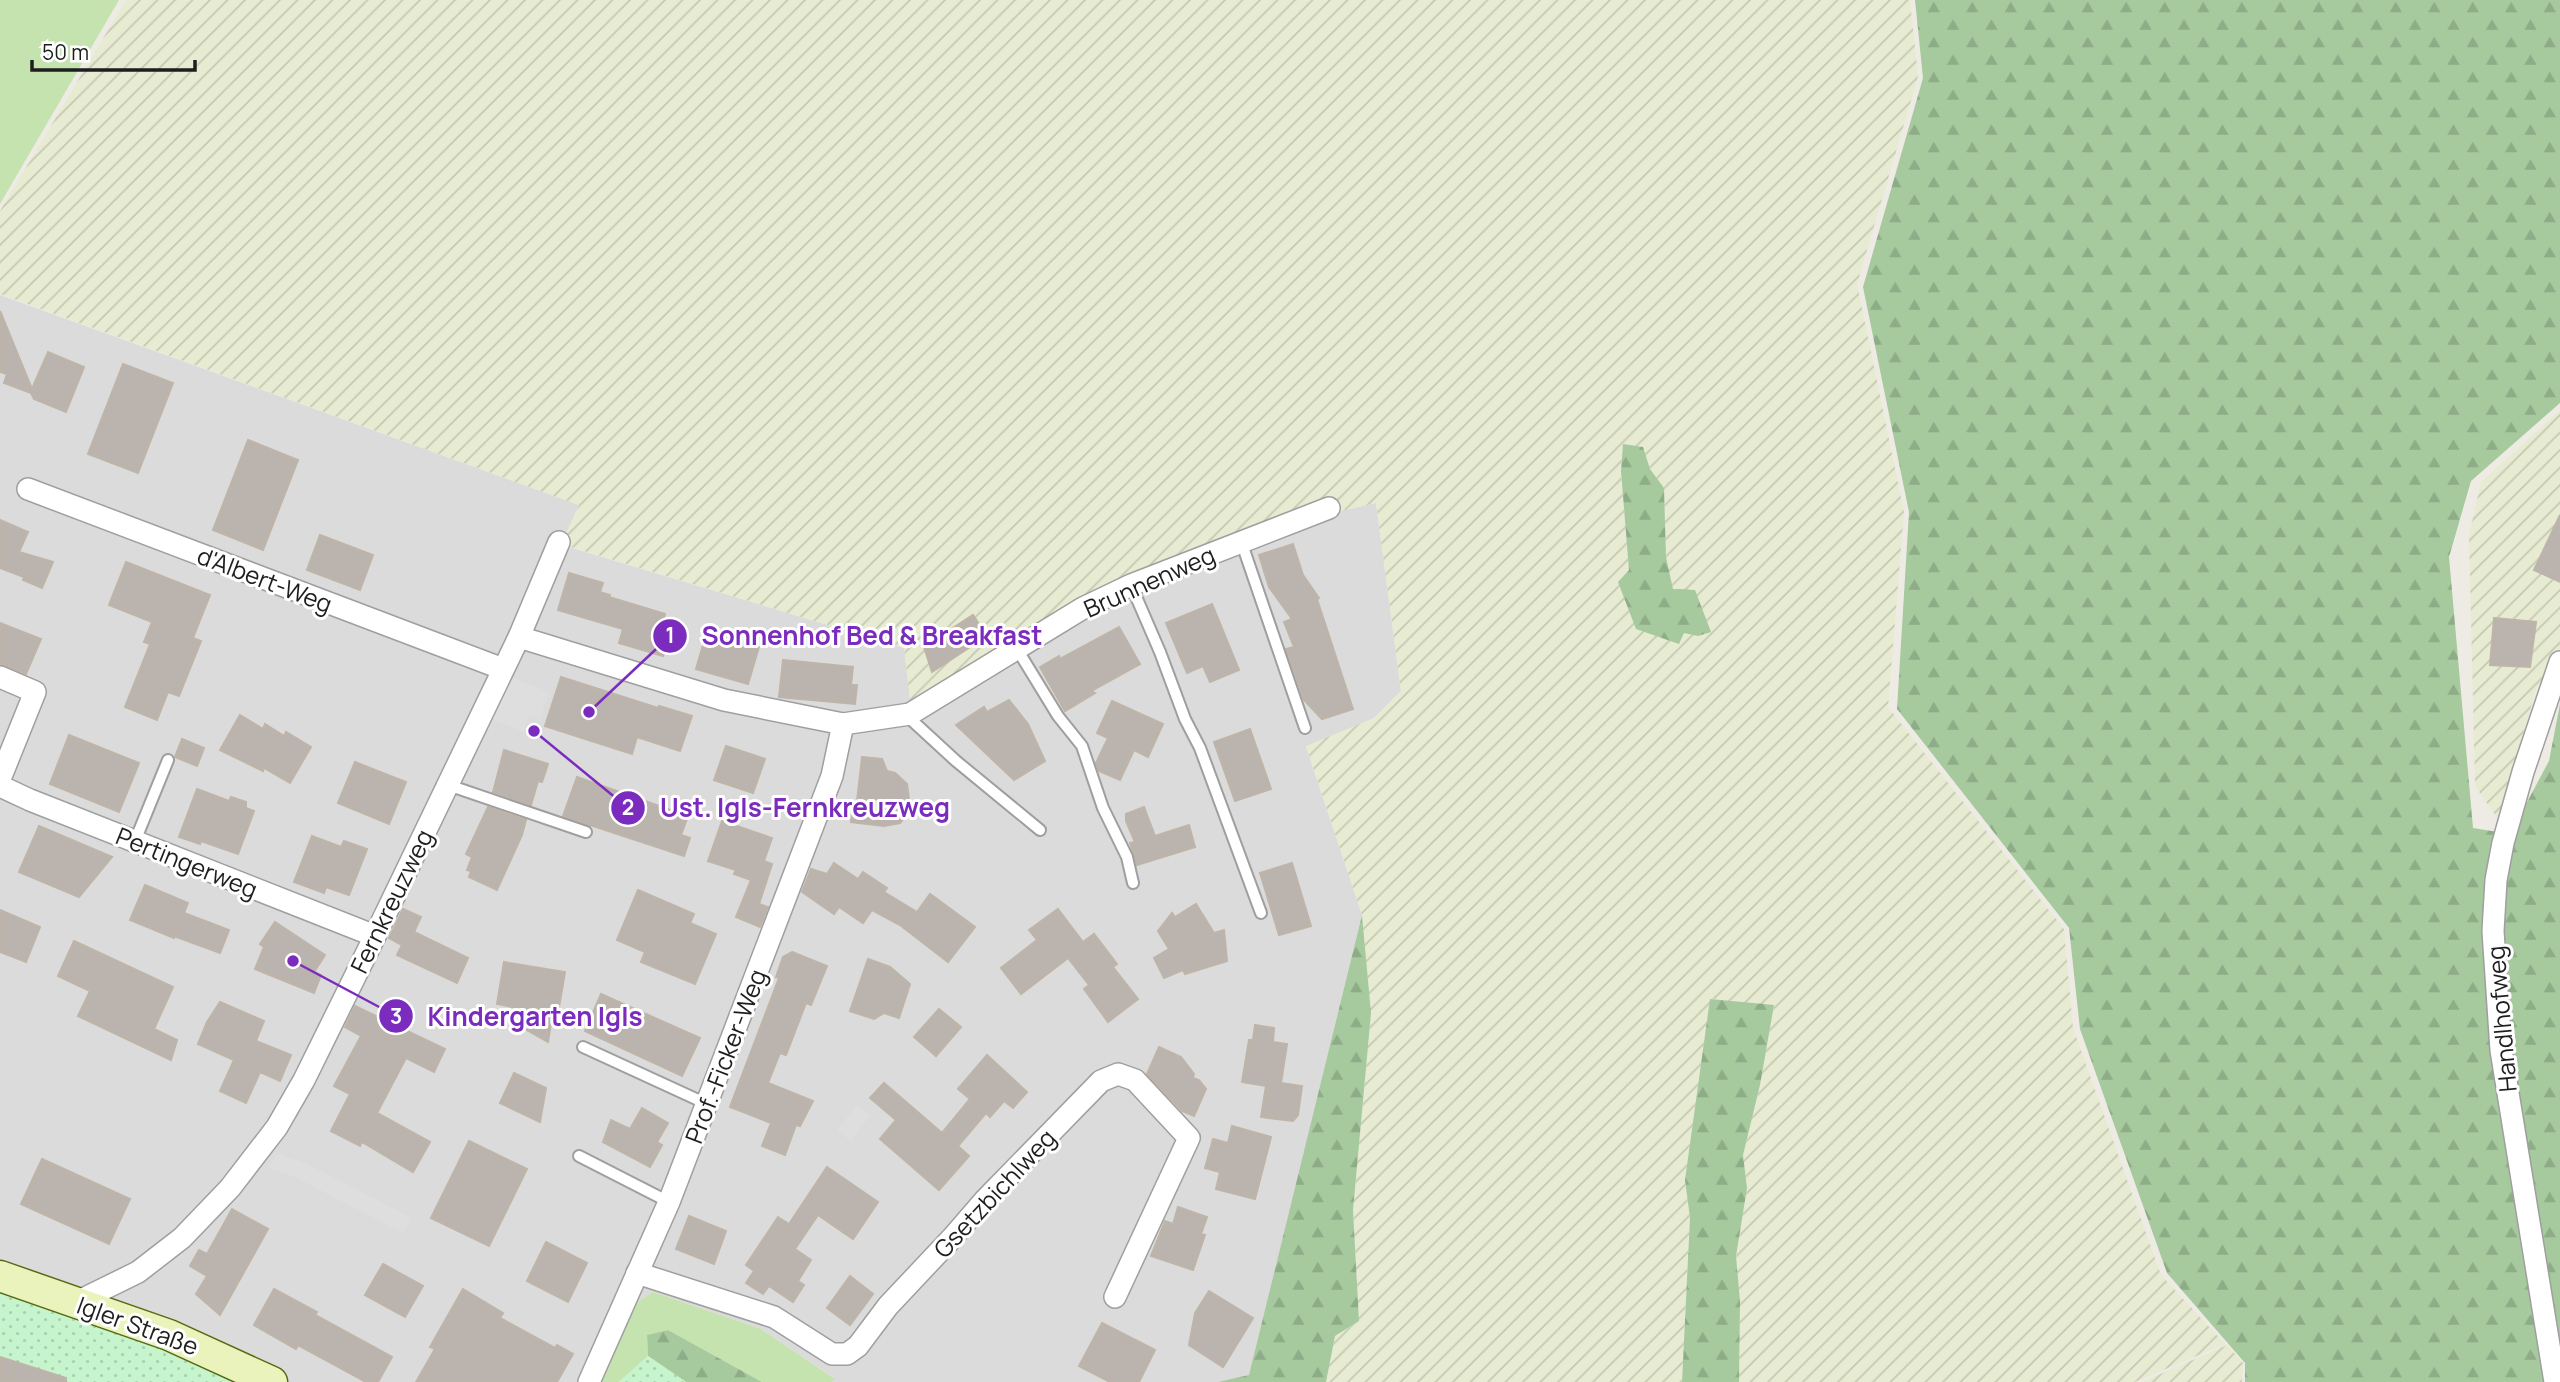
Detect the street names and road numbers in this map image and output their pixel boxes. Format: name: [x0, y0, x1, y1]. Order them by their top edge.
street label: Brunnenweg: [1078, 537, 1220, 625]
street label: d'Albert-Weg: [193, 538, 337, 620]
street label: Pertingerweg: [111, 819, 263, 905]
street label: Fernkreuzweg: [342, 824, 440, 978]
street label: Handlhofweg: [2478, 944, 2524, 1094]
street label: Prof.-Ficker-Weg: [677, 964, 773, 1148]
street label: Gsetzbichlweg: [926, 1121, 1062, 1265]
street label: Igler Straße: [73, 1288, 203, 1362]

